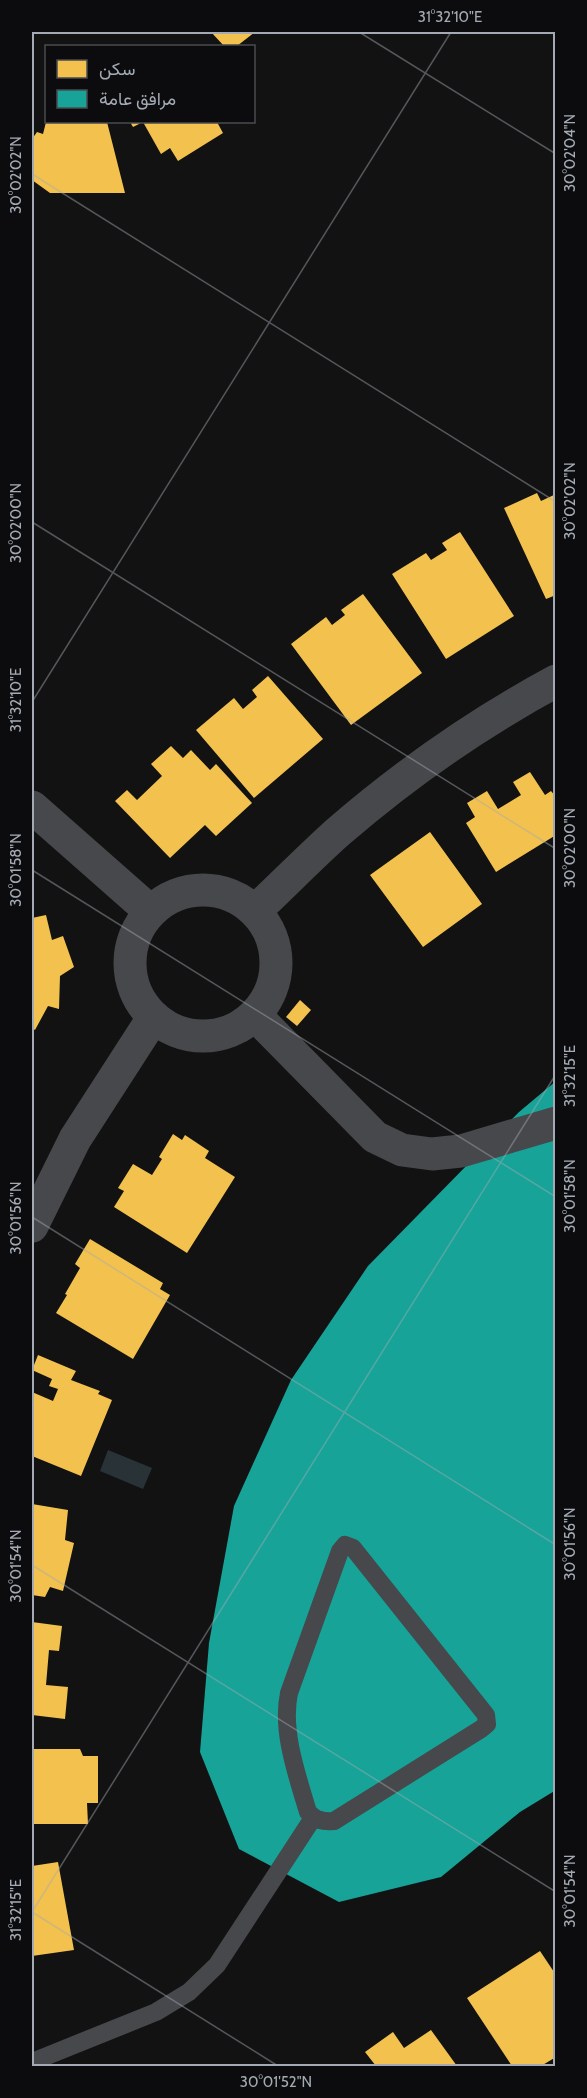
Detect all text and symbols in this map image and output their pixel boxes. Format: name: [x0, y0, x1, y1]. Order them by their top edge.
text: 31°32'10"E: [418, 8, 482, 26]
legend: [45, 45, 255, 123]
text: سكن: [99, 58, 135, 80]
text: مرافق عامة: [99, 88, 176, 110]
text: 30°02'04"N: [561, 114, 579, 192]
text: 30°02'02"N: [7, 136, 25, 214]
text: 30°02'02"N: [561, 462, 579, 540]
text: 30°02'00"N: [7, 483, 25, 563]
text: 31°32'10"E: [7, 668, 25, 732]
text: 30°02'00"N: [561, 808, 579, 888]
text: 30°01'58"N: [7, 833, 25, 907]
text: 31°32'15"E: [561, 1045, 579, 1107]
text: 30°01'58"N: [561, 1159, 579, 1233]
text: 30°01'56"N: [7, 1182, 25, 1254]
text: 30°01'56"N: [561, 1508, 579, 1580]
text: 30°01'54"N: [7, 1530, 25, 1602]
text: 30°01'54"N: [561, 1855, 579, 1927]
text: 31°32'15"E: [7, 1879, 25, 1941]
text: 30°01'52"N: [240, 2073, 312, 2091]

